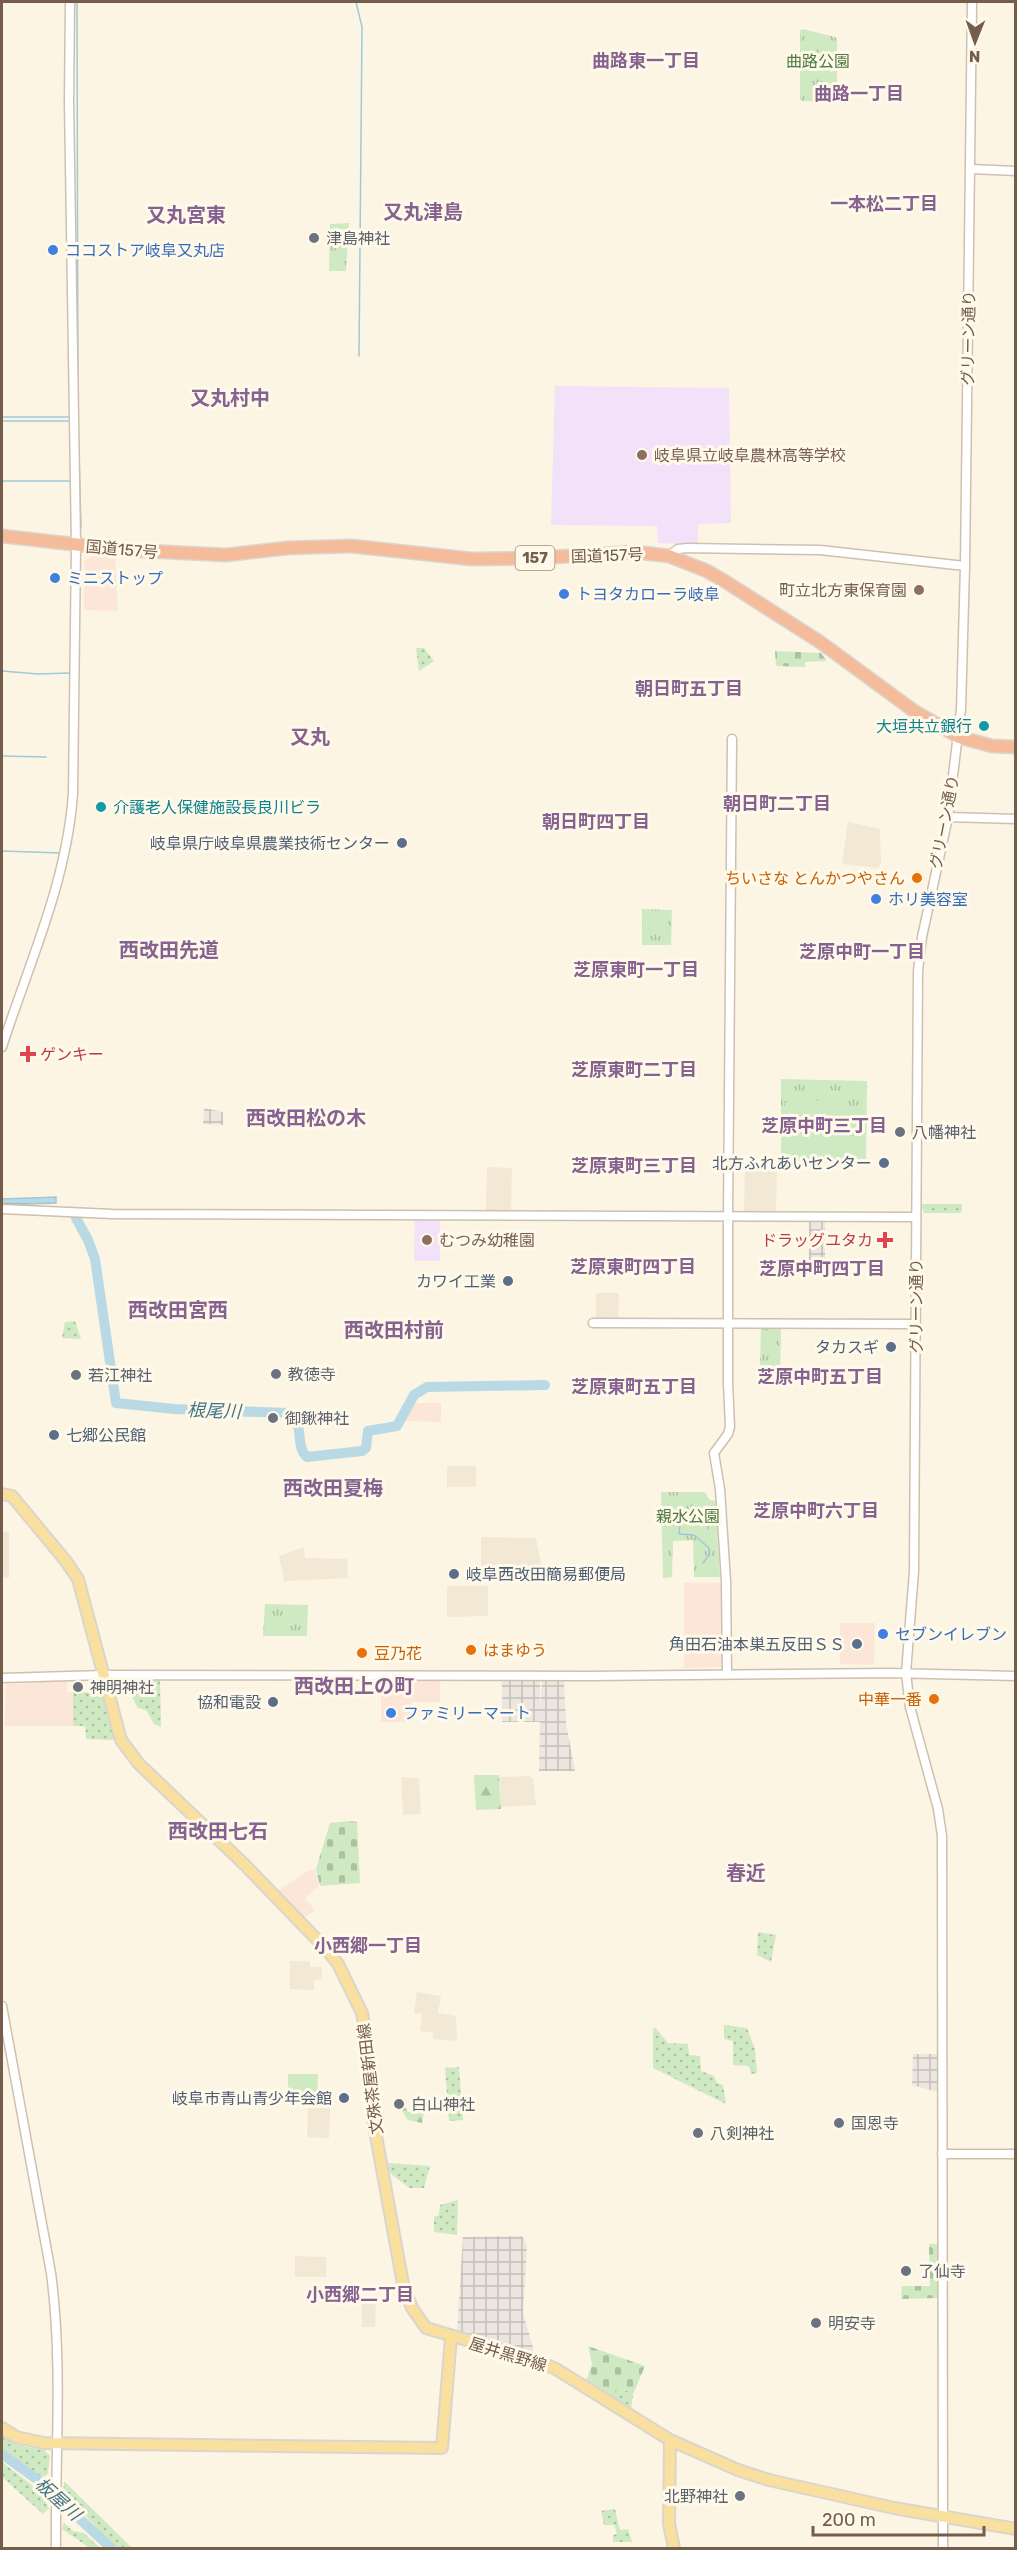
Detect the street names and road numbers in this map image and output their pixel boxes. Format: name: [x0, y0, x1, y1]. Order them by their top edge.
street label: グリーン通り: [958, 290, 979, 386]
street label: 国道157号: [85, 537, 159, 562]
street label: 国道157号: [570, 545, 644, 566]
road number: 157: [516, 546, 554, 570]
street label: グリーン通り: [926, 774, 963, 871]
street label: グリーン通り: [907, 1258, 926, 1354]
street label: 文殊茶屋新田線: [354, 2022, 387, 2136]
street label: 屋井黒野線: [467, 2334, 549, 2375]

